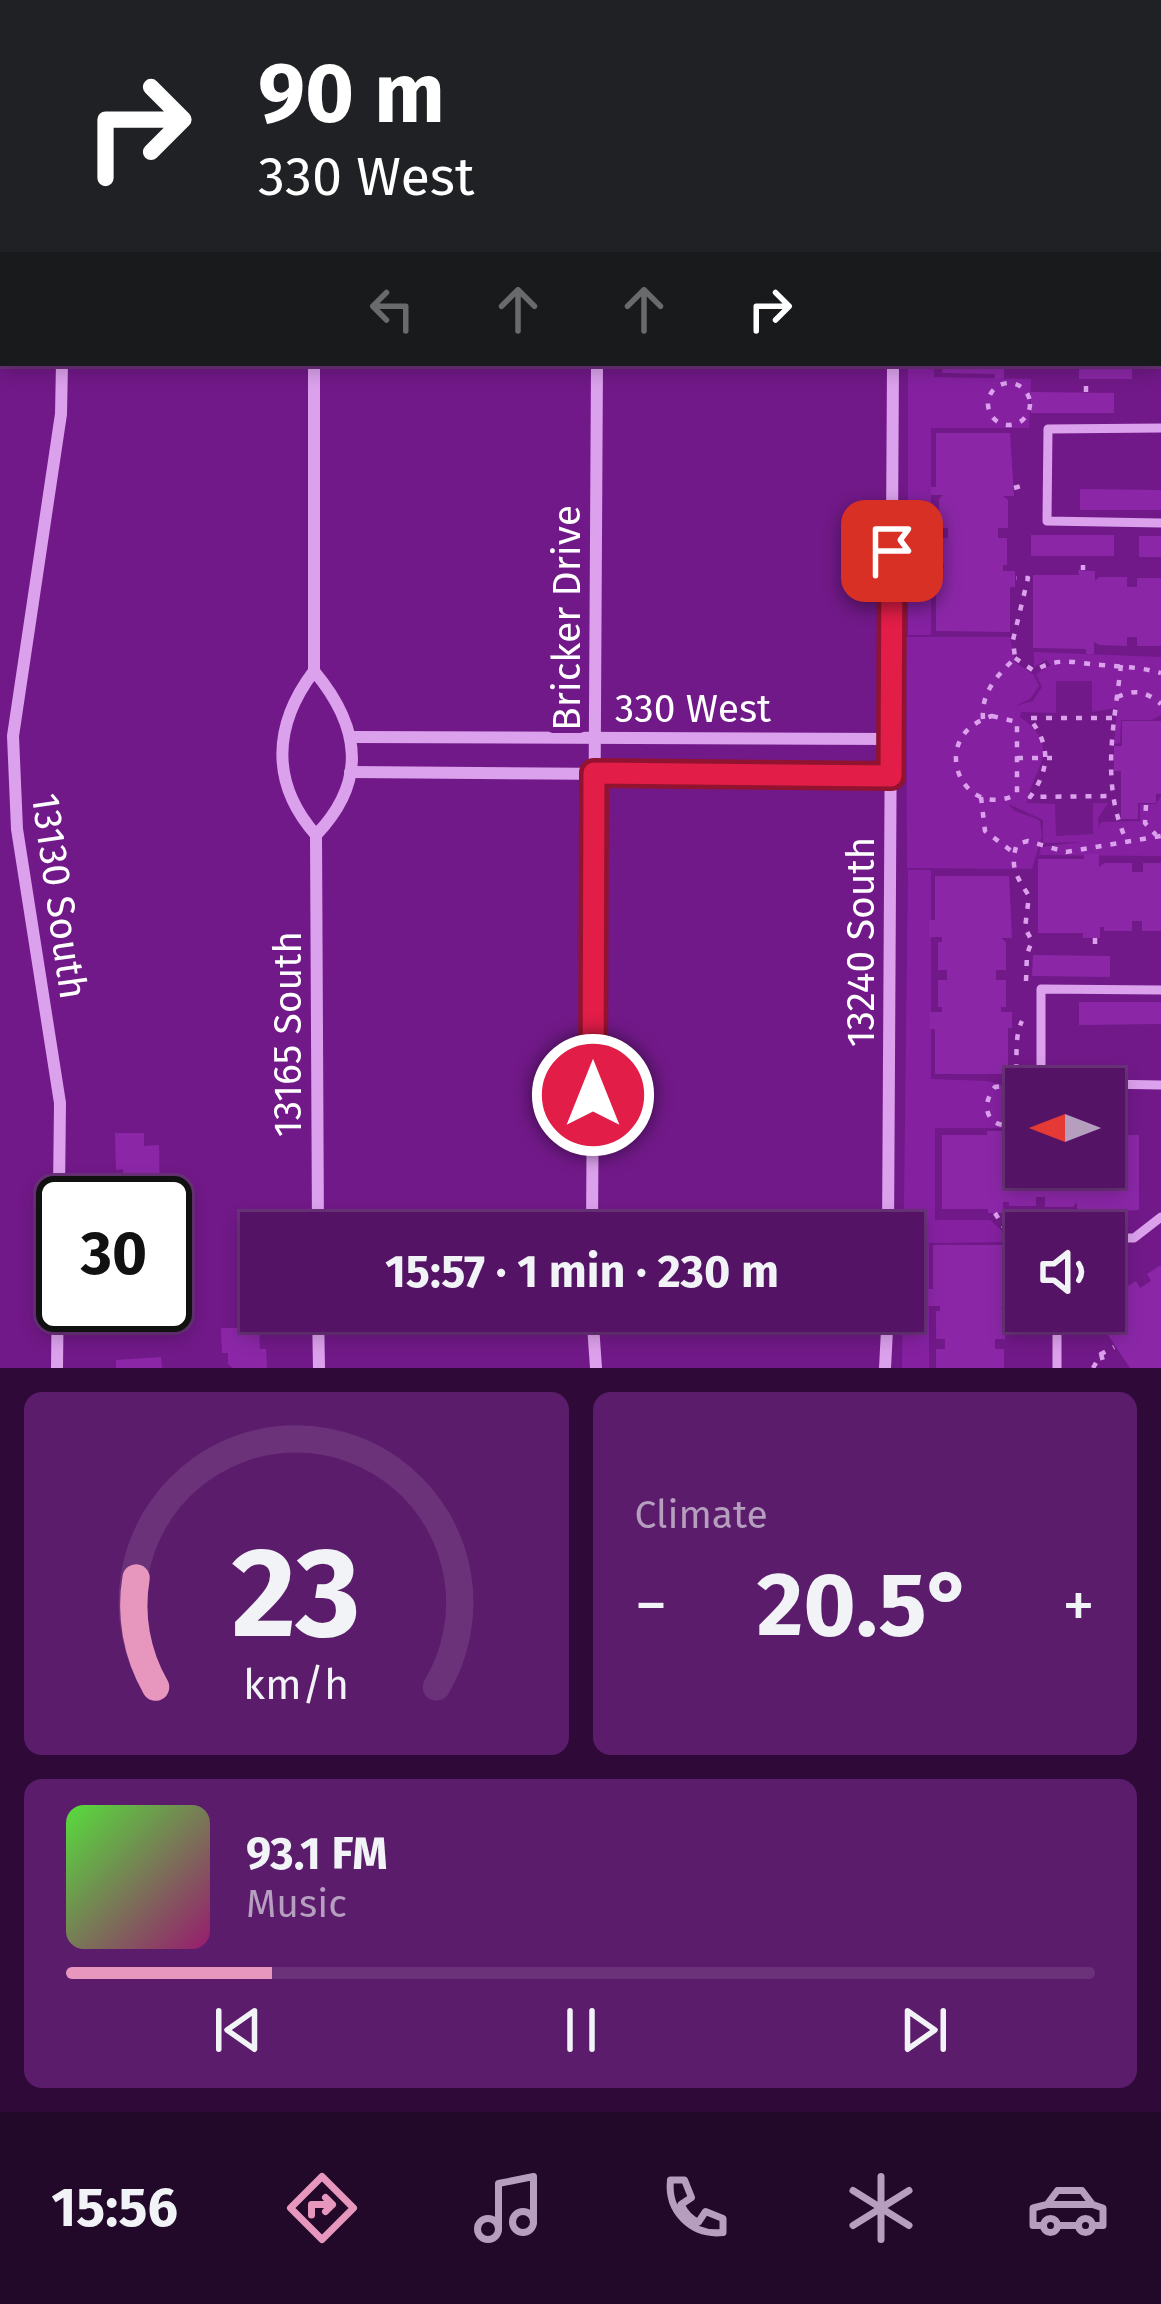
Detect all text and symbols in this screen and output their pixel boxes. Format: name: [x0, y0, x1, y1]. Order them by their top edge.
text: 90 m: [258, 43, 445, 144]
icon: right: [60, 48, 216, 204]
text: 330 West: [258, 145, 475, 209]
icon: left: [359, 276, 425, 342]
icon: ahead: [485, 276, 551, 342]
icon: ahead: [611, 276, 677, 342]
icon: right: [737, 276, 803, 342]
pin: [841, 500, 943, 602]
street label: Bricker Drive: [544, 505, 590, 731]
icon: arrive: [859, 518, 925, 584]
street label: 330 West: [615, 686, 772, 732]
street label: 13130 South: [22, 790, 96, 1002]
street label: 13240 South: [838, 837, 884, 1047]
street label: 13165 South: [265, 931, 311, 1137]
position arrow: [530, 1032, 656, 1158]
north arrow: [1005, 1068, 1125, 1188]
map controls: [1005, 1068, 1125, 1332]
speed limit sign: 30: [36, 1176, 192, 1332]
button: sound: [1005, 1212, 1125, 1332]
text: 15:57 · 1 min · 230 m: [385, 1245, 779, 1299]
text: Climate: [635, 1492, 768, 1538]
text: 23: [232, 1519, 361, 1669]
text: 20.5°: [757, 1551, 973, 1659]
text: −: [635, 1566, 668, 1645]
text: +: [1062, 1566, 1095, 1645]
text: km/h: [243, 1658, 349, 1709]
text: 93.1 FM: [246, 1827, 388, 1881]
text: Music: [246, 1881, 347, 1927]
icon: previous: [205, 1997, 271, 2063]
icon: pause: [548, 1997, 614, 2063]
icon: next: [891, 1997, 957, 2063]
icon: directions: [280, 2166, 364, 2250]
icon: music: [467, 2166, 551, 2250]
icon: phone: [653, 2166, 737, 2250]
icon: climate: [839, 2166, 923, 2250]
icon: car: [1026, 2166, 1110, 2250]
text: 15:56: [51, 2176, 178, 2240]

